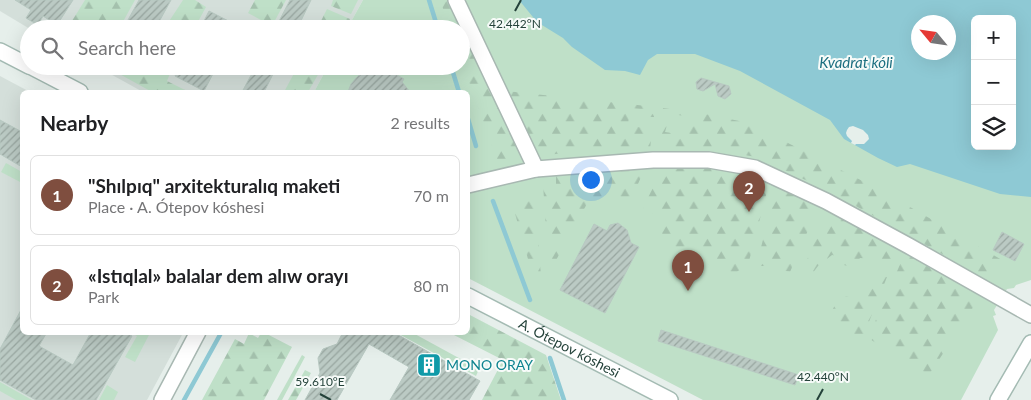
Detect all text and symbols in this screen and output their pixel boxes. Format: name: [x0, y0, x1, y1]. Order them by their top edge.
north arrow: [911, 15, 956, 60]
map controls: [971, 15, 1016, 150]
button: +: [971, 15, 1016, 60]
text: 42.442°N: [489, 16, 541, 31]
search box: [20, 20, 470, 75]
icon: search: [38, 34, 66, 62]
text: Search here: [78, 36, 176, 59]
water label: Kvadrat kóli: [819, 53, 893, 71]
button: −: [971, 60, 1016, 105]
button: layers: [971, 105, 1016, 150]
text: Nearby: [40, 110, 108, 135]
text: 2 results: [390, 113, 450, 132]
your location: [578, 167, 604, 193]
pin: 2: [733, 171, 765, 212]
text: "Shılpıq" arxitekturalıq maketi: [88, 174, 340, 197]
text: 1: [52, 186, 62, 205]
text: 70 m: [413, 186, 449, 205]
text: Place · A. Ótepov kóshesi: [88, 197, 264, 216]
pin: 1: [672, 250, 704, 291]
text: «Istıqlal» balalar dem alıw orayı: [88, 264, 348, 287]
text: 2: [52, 276, 62, 295]
text: 80 m: [413, 276, 449, 295]
text: Park: [88, 287, 119, 306]
street label: A. Ótepov kóshesi: [516, 315, 623, 381]
building icon: MONO ORAY: [416, 352, 442, 378]
place label: MONO ORAY: [446, 356, 533, 373]
text: 42.440°N: [797, 369, 849, 384]
text: 59.610°E: [295, 374, 345, 389]

